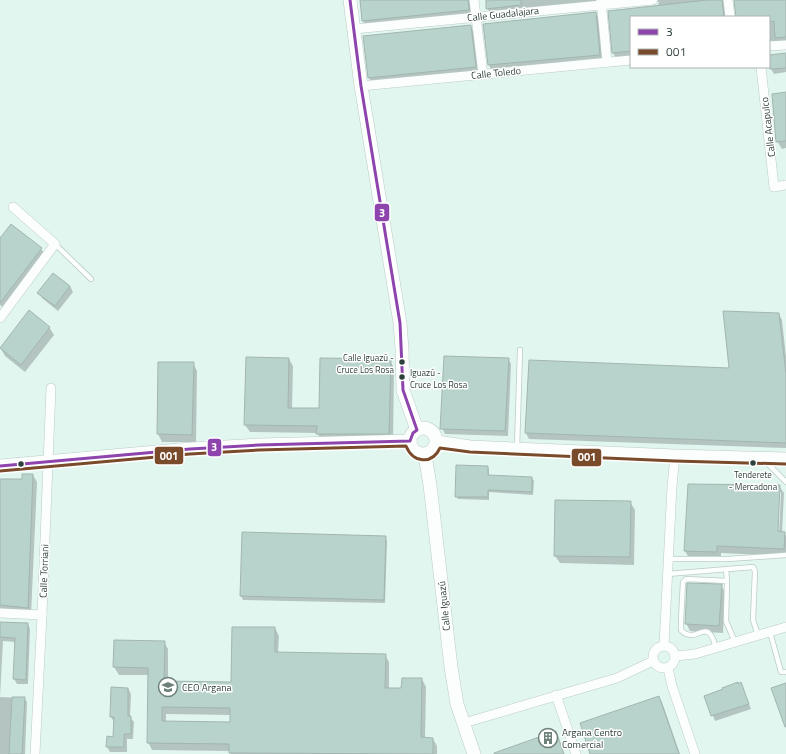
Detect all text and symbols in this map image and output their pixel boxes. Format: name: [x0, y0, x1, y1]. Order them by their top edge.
street label: Calle Guadalajara: [466, 3, 540, 25]
legend: [630, 16, 770, 68]
text: 3: [666, 22, 673, 41]
text: 001: [666, 42, 686, 61]
street label: Calle Toledo: [470, 63, 522, 83]
street label: Calle Acapulco: [757, 96, 779, 158]
line badge: 3: [374, 203, 390, 222]
text: 3: [379, 205, 385, 221]
place label: Calle Iguazú - Cruce Los Rosa: [337, 351, 394, 376]
marker: Calle Iguazú - Cruce Los Rosa: [397, 357, 407, 367]
place label: Iguazú - Cruce Los Rosa: [410, 366, 468, 391]
marker: Iguazú - Cruce Los Rosa: [397, 372, 407, 382]
line badge: 3: [207, 438, 222, 457]
text: 3: [211, 439, 217, 455]
line badge: 001: [154, 446, 184, 465]
text: 001: [160, 448, 178, 464]
line badge: 001: [571, 448, 602, 467]
text: 001: [578, 449, 596, 465]
marker: Tenderete - Mercadona: [748, 458, 758, 468]
unlabelled marker: [16, 459, 26, 469]
place label: Tenderete - Mercadona: [729, 468, 778, 493]
street label: Calle Torriani: [36, 544, 52, 598]
street label: Calle Iguazú: [434, 580, 454, 632]
school or university icon: CEO Argana: [157, 676, 179, 698]
place label: CEO Argana: [182, 680, 232, 695]
place label: Argana Centro Comercial: [562, 725, 622, 752]
building icon: Argana Centro Comercial: [537, 727, 559, 749]

